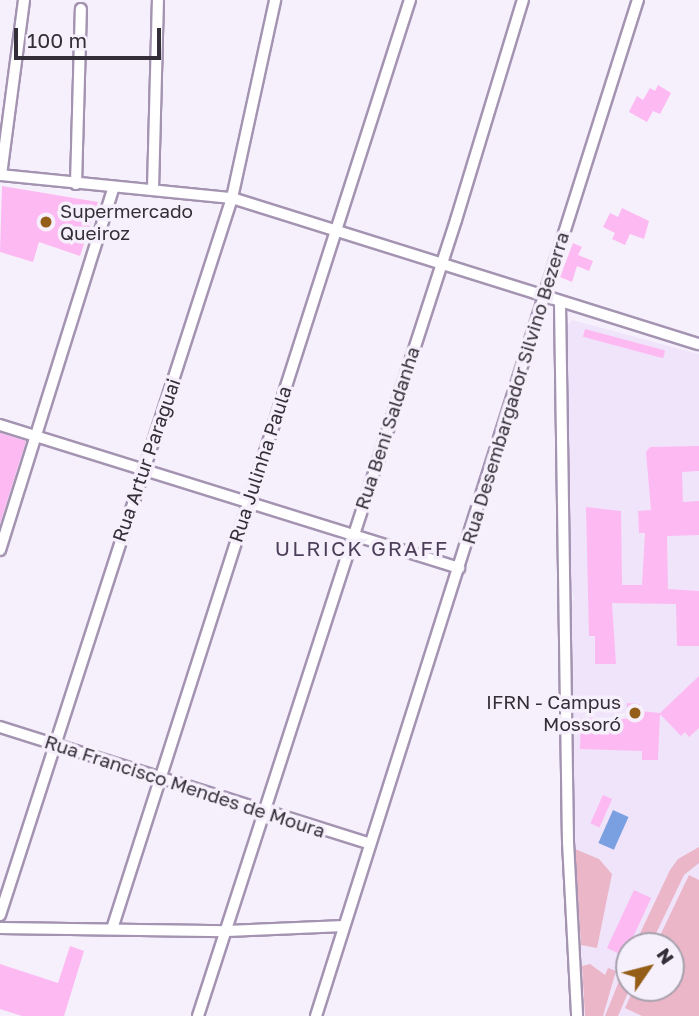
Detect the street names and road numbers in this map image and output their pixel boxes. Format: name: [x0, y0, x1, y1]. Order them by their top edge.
street label: Rua Desembargador Silvino Bezerra: [457, 229, 573, 547]
street label: Rua Beni Saldanha: [350, 344, 424, 512]
street label: Rua Artur Paraguai: [107, 375, 185, 545]
street label: Rua Julinha Paula: [224, 383, 296, 545]
street label: Rua Francisco Mendes de Moura: [42, 730, 328, 842]

